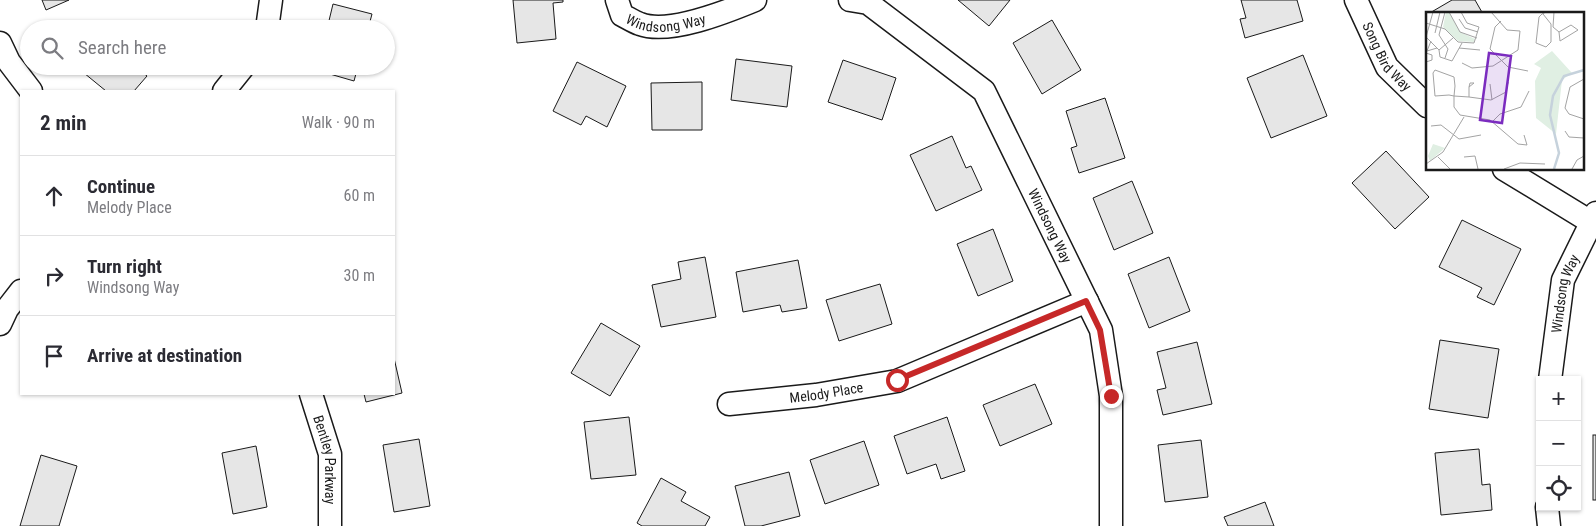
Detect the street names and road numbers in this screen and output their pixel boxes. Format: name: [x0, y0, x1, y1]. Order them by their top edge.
street label: Windsong Way: [623, 11, 708, 35]
street label: Song Bird Way: [1359, 20, 1415, 94]
street label: Windsong Way: [1025, 186, 1075, 266]
street label: Windsong Way: [1548, 252, 1582, 334]
street label: Melody Place: [789, 379, 865, 406]
street label: Bentley Parkway: [310, 413, 338, 504]

